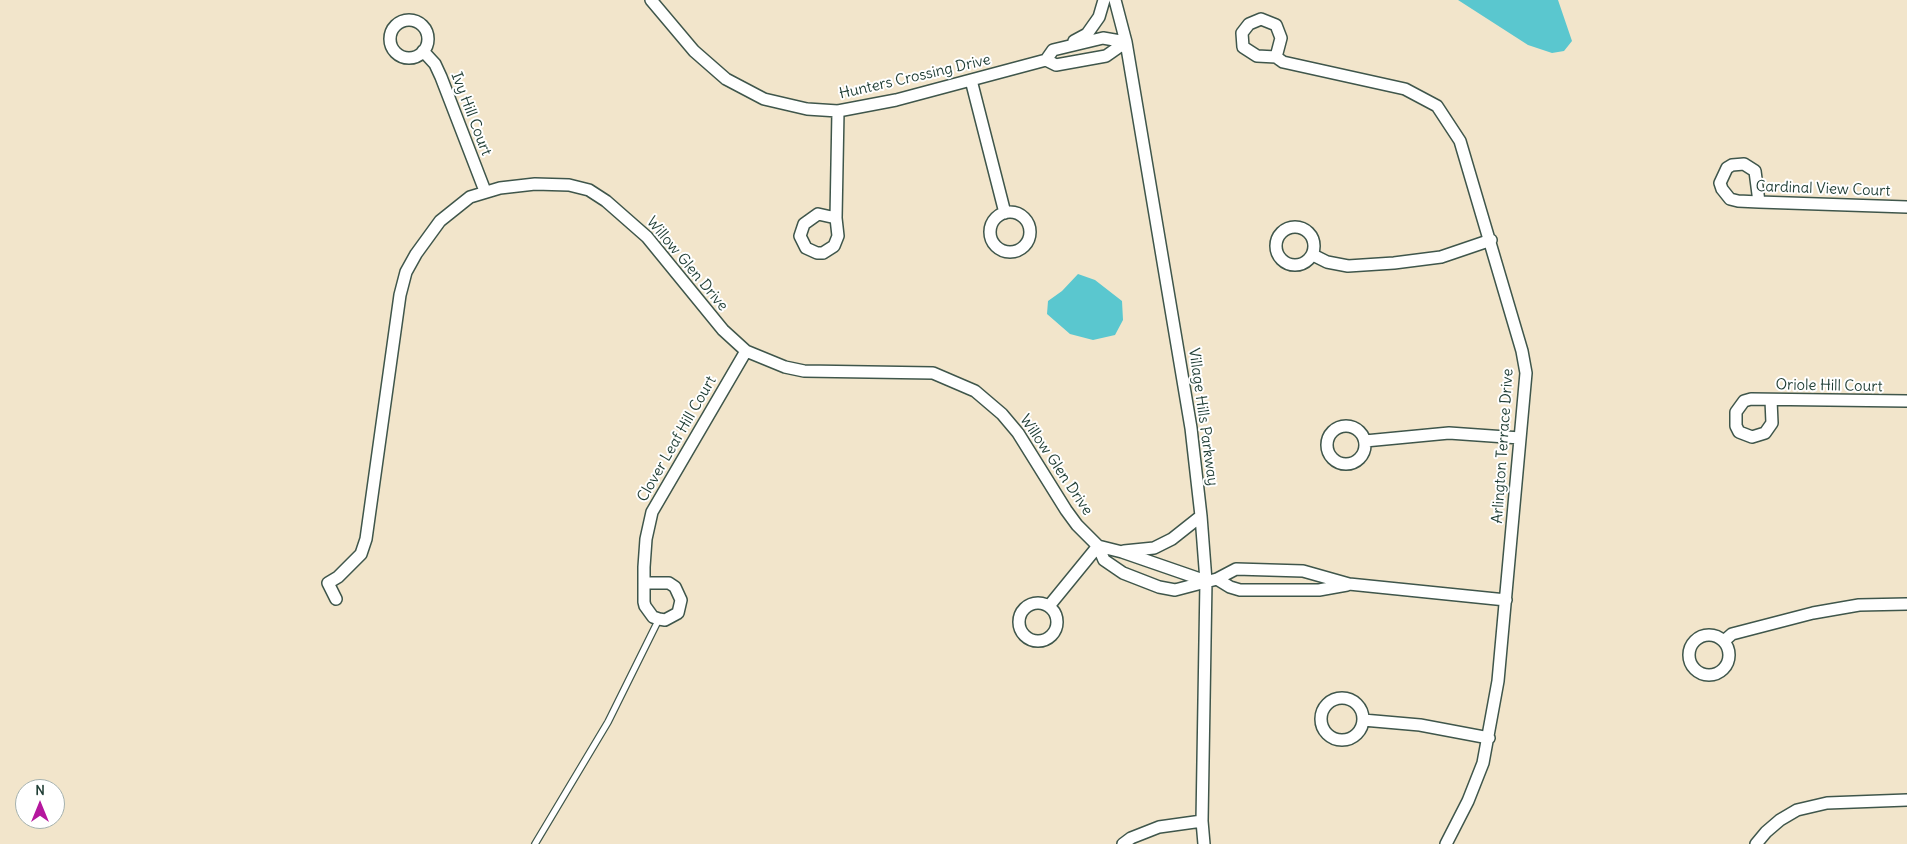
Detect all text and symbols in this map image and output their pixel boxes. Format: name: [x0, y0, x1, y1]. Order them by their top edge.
street label: Hunters Crossing Drive: [838, 51, 992, 103]
street label: Ivy Hill Court: [447, 70, 495, 158]
street label: Cardinal View Court: [1755, 178, 1891, 200]
street label: Willow Glen Drive: [642, 213, 732, 315]
street label: Village Hills Parkway: [1184, 347, 1222, 487]
street label: Arlington Terrace Drive: [1489, 368, 1517, 524]
street label: Clover Leaf Hill Court: [634, 373, 720, 505]
street label: Oriole Hill Court: [1775, 376, 1883, 396]
street label: Willow Glen Drive: [1016, 411, 1096, 519]
north arrow: [15, 779, 65, 829]
text: N: [35, 781, 45, 799]

